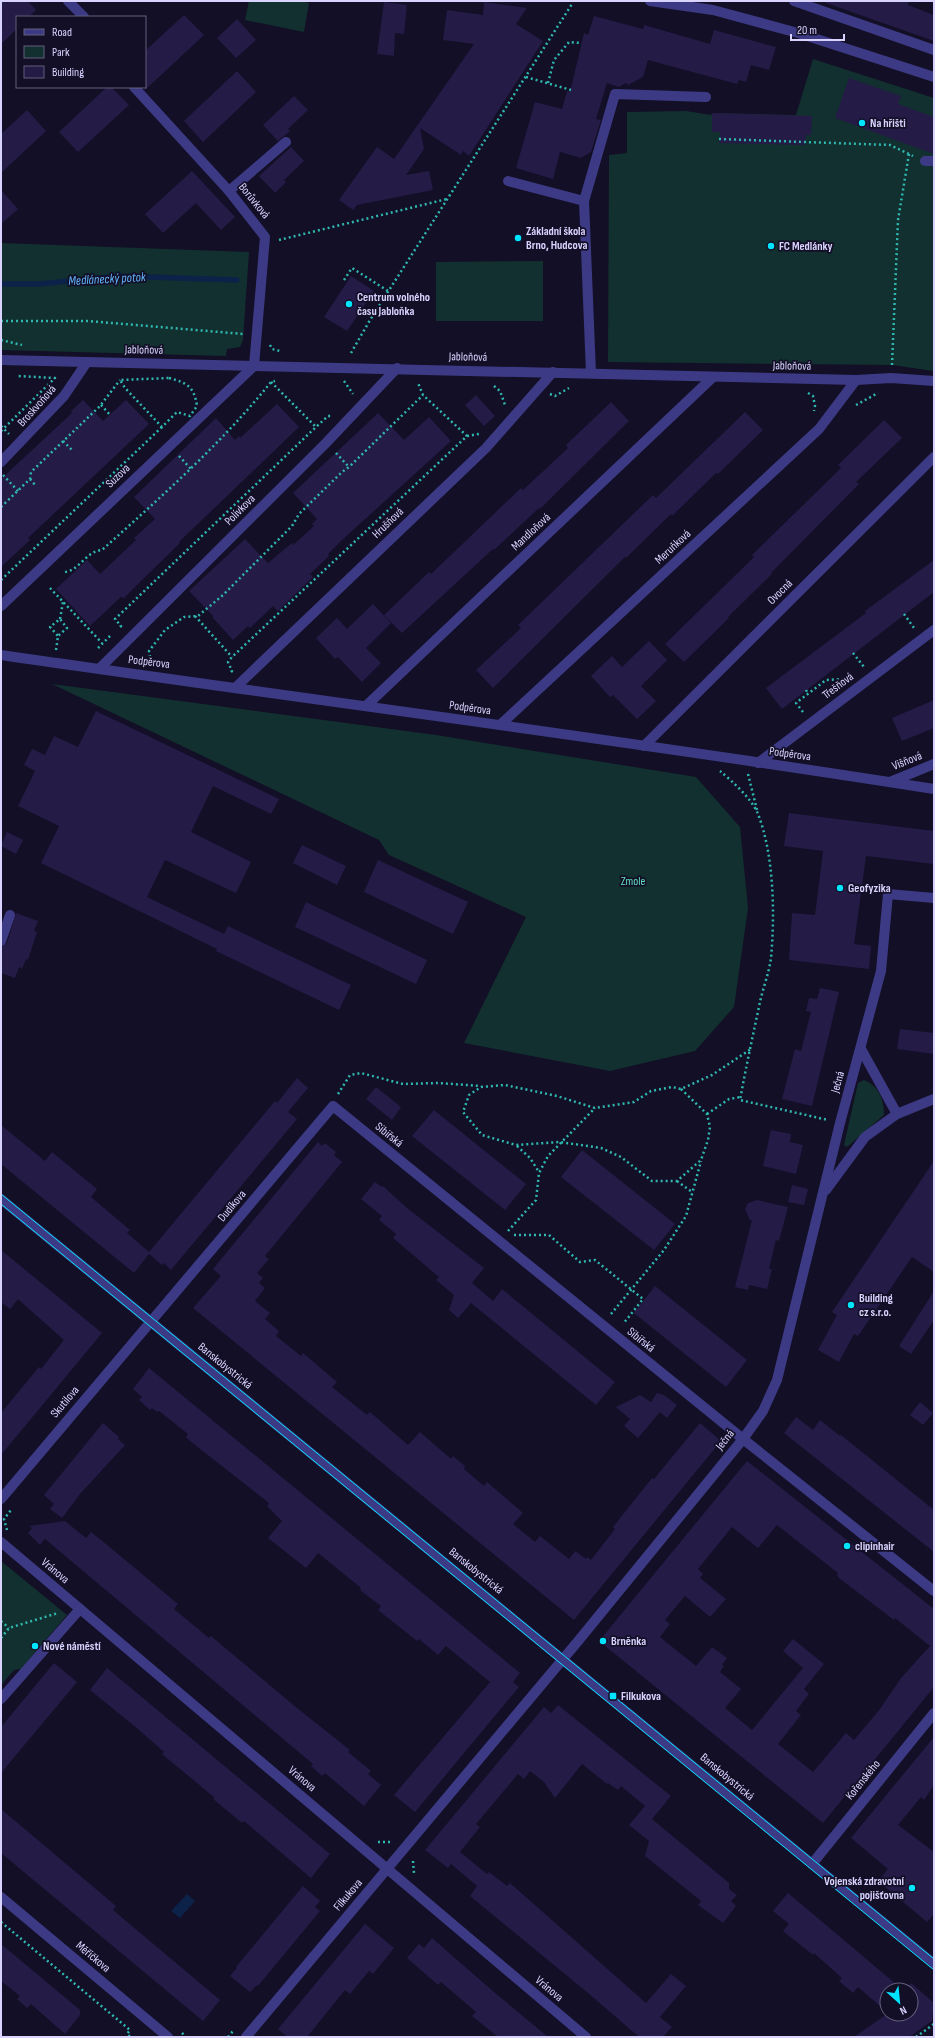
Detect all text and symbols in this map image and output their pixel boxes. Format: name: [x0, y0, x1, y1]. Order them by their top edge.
legend: [16, 16, 146, 88]
scale bar: [791, 16, 844, 42]
text: 20 m: [797, 23, 817, 38]
text: Road: [52, 25, 72, 40]
text: Park: [52, 45, 70, 60]
text: Building: [52, 65, 84, 80]
place label: Na hřišti: [870, 116, 906, 131]
marker: Na hřišti: [857, 118, 867, 128]
street label: Borůvková: [235, 180, 273, 222]
place label: Základní škola Brno, Hudcova: [526, 224, 588, 253]
marker: Základní škola Brno, Hudcova: [513, 233, 523, 243]
place label: FC Medlánky: [779, 239, 833, 254]
marker: FC Medlánky: [766, 241, 776, 251]
water label: Medlánecký potok: [68, 269, 147, 289]
place label: Centrum volného času Jabloňka: [357, 290, 430, 319]
marker: Centrum volného času Jabloňka: [344, 299, 354, 309]
street label: Jabloňová: [124, 342, 164, 358]
street label: Jabloňová: [448, 349, 488, 365]
street label: Jabloňová: [772, 358, 812, 374]
street label: Broskvoňová: [14, 382, 60, 430]
street label: Suzova: [103, 461, 134, 491]
street label: Polívkova: [221, 491, 259, 529]
street label: Hrušňová: [369, 504, 407, 542]
street label: Mandloňová: [508, 510, 554, 554]
street label: Meruňková: [652, 526, 694, 567]
street label: Ovocná: [764, 576, 796, 608]
street label: Podpěrova: [127, 652, 171, 672]
street label: Třešňová: [819, 669, 857, 703]
street label: Podpěrova: [448, 698, 492, 718]
street label: Podpěrova: [768, 744, 812, 764]
street label: Višňová: [890, 748, 925, 774]
park label: Zmole: [621, 874, 645, 889]
place label: Geofyzika: [848, 881, 891, 896]
marker: Geofyzika: [835, 883, 845, 893]
street label: Ječná: [828, 1069, 848, 1095]
street label: Sibiřská: [372, 1119, 406, 1151]
street label: Dudíkova: [215, 1187, 250, 1225]
place label: Building cz s.r.o.: [859, 1291, 893, 1320]
marker: Building cz s.r.o.: [846, 1300, 856, 1310]
street label: Sibiřská: [624, 1324, 658, 1356]
street label: Banskobystrická: [195, 1339, 256, 1393]
street label: Skutilova: [47, 1383, 83, 1421]
street label: Ječná: [712, 1427, 738, 1454]
place label: clipinhair: [855, 1539, 895, 1554]
marker: clipinhair: [842, 1541, 852, 1551]
street label: Banskobystrická: [446, 1544, 507, 1598]
street label: Vránova: [38, 1555, 72, 1587]
place label: Brněnka: [611, 1634, 646, 1649]
marker: Brněnka: [598, 1636, 608, 1646]
place label: Nové náměstí: [43, 1639, 101, 1654]
marker: Nové náměstí: [30, 1641, 40, 1651]
place label: Filkukova: [621, 1689, 661, 1704]
marker: Filkukova: [608, 1691, 618, 1701]
street label: Banskobystrická: [697, 1750, 757, 1804]
street label: Kořenského: [842, 1757, 884, 1803]
street label: Vránova: [285, 1763, 319, 1795]
place label: Vojenská zdravotní pojišťovna: [824, 1874, 905, 1903]
street label: Filkukova: [330, 1876, 366, 1914]
marker: Vojenská zdravotní pojišťovna: [907, 1883, 917, 1893]
street label: Měřičkova: [73, 1938, 114, 1976]
street label: Vránova: [532, 1973, 566, 2005]
north arrow: [879, 1982, 919, 2022]
text: N: [898, 2003, 909, 2018]

